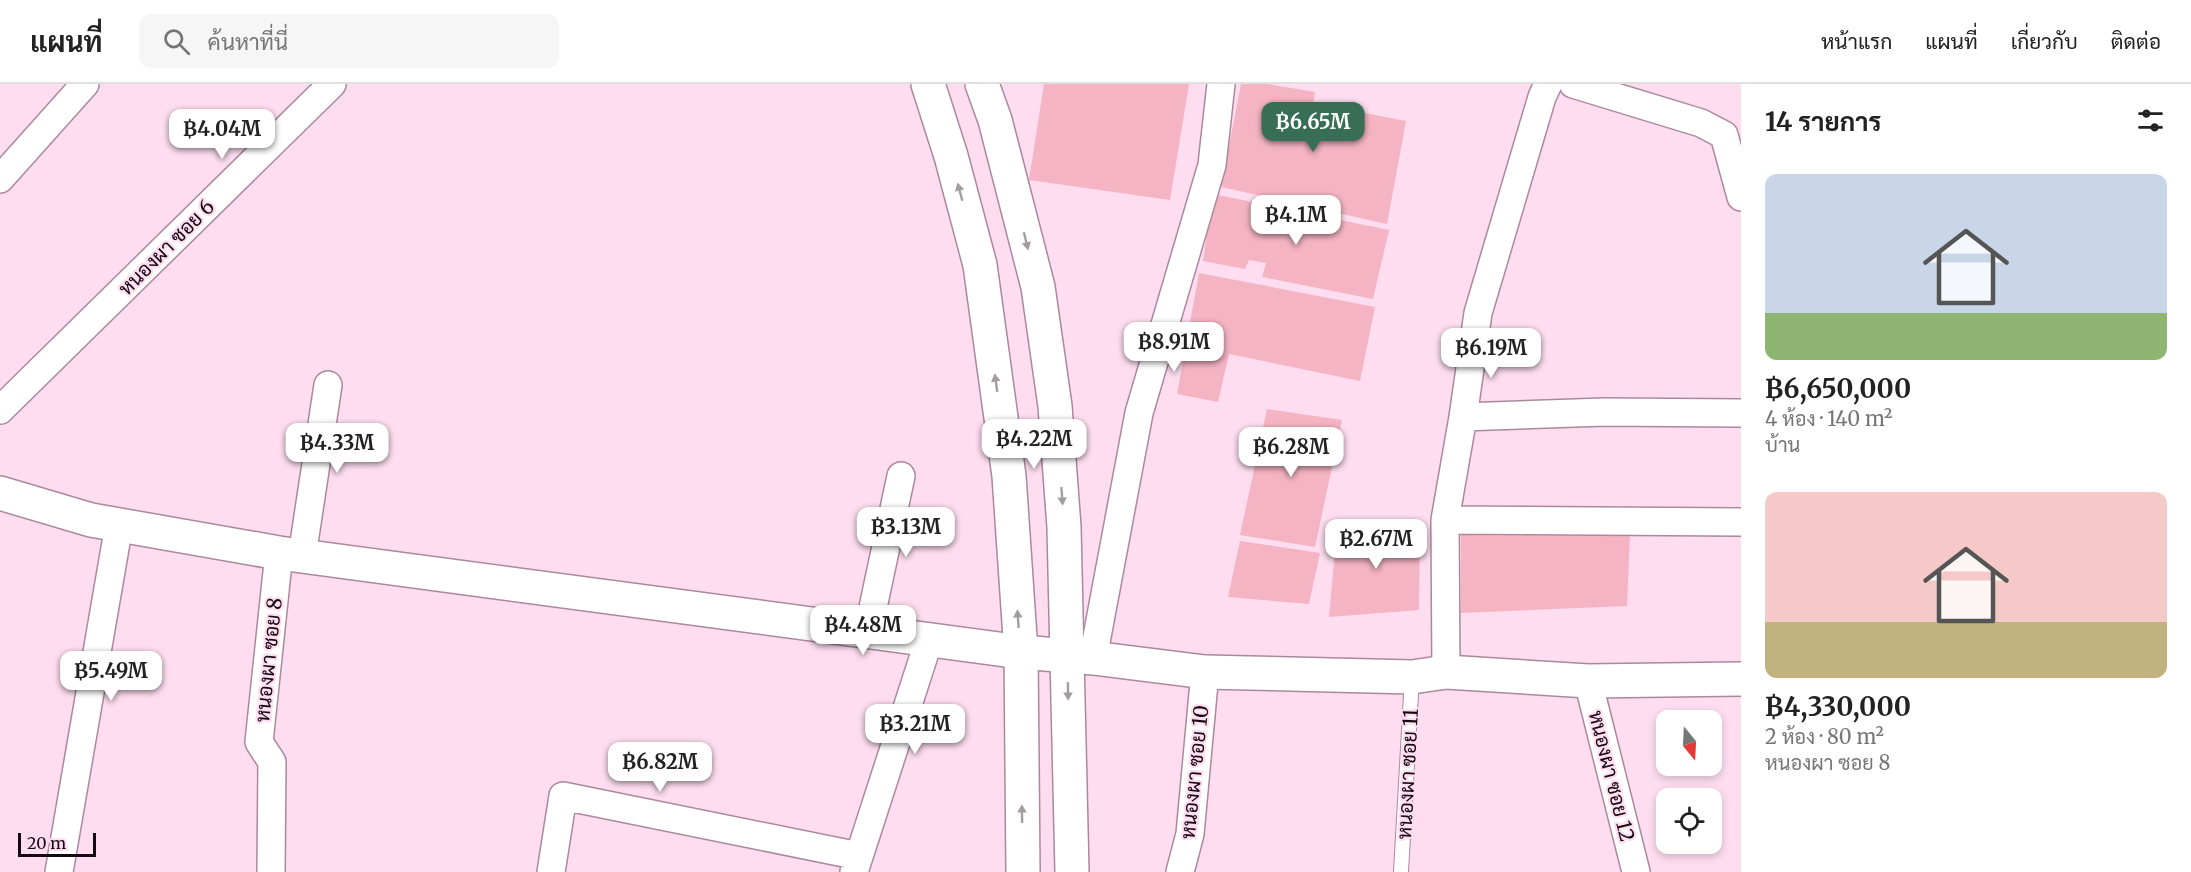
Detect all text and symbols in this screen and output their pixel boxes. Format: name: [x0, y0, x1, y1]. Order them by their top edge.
search box: [139, 14, 559, 68]
text: แผนที่: [30, 24, 103, 60]
icon: search: [160, 25, 193, 58]
text: ค้นหาที่นี่: [208, 28, 288, 56]
text: หน้าแรก: [1821, 28, 1892, 55]
text: แผนที่: [1925, 28, 1978, 55]
text: เกี่ยวกับ: [2011, 28, 2078, 55]
text: ติดต่อ: [2111, 28, 2161, 55]
pin: ฿6.65M: [1264, 102, 1362, 153]
icon: filters: [2134, 104, 2167, 137]
text: 14 รายการ: [1765, 105, 1882, 138]
pin: ฿4.04M: [173, 109, 271, 160]
text: ฿6.65M: [1276, 109, 1350, 134]
text: ฿4.04M: [183, 116, 261, 141]
one-way arrow: [955, 182, 964, 200]
street label: หนองผา ซอย 6: [113, 194, 219, 300]
pin: ฿4.1M: [1254, 195, 1338, 246]
text: ฿4.1M: [1265, 202, 1327, 227]
icon: home: [1912, 213, 2020, 321]
one-way arrow: [1022, 232, 1031, 250]
pin: ฿8.91M: [1125, 322, 1223, 373]
pin: ฿6.19M: [1442, 328, 1540, 379]
text: ฿8.91M: [1138, 329, 1210, 354]
text: ฿6.19M: [1455, 335, 1527, 360]
text: ฿6,650,000: [1765, 372, 1911, 405]
one-way arrow: [992, 373, 1001, 392]
text: 4 ห้อง · 140 m²: [1765, 406, 1892, 431]
pin: ฿4.22M: [985, 419, 1083, 470]
pin: ฿4.33M: [288, 423, 386, 474]
text: ฿4.22M: [996, 426, 1072, 451]
pin: ฿6.28M: [1242, 427, 1340, 478]
text: ฿4.33M: [300, 430, 374, 455]
text: บ้าน: [1765, 432, 1800, 457]
text: ฿6.28M: [1253, 434, 1329, 459]
one-way arrow: [1057, 487, 1067, 506]
pin: ฿3.13M: [857, 507, 955, 558]
text: ฿3.13M: [871, 514, 941, 539]
pin: ฿2.67M: [1327, 519, 1425, 570]
text: ฿2.67M: [1339, 526, 1413, 551]
icon: home: [1912, 531, 2020, 639]
street label: หนองผา ซอย 8: [249, 596, 287, 724]
pin: ฿4.48M: [814, 605, 912, 656]
one-way arrow: [1014, 609, 1023, 628]
text: ฿4.48M: [824, 612, 902, 637]
pin: ฿5.49M: [62, 651, 160, 702]
text: ฿5.49M: [74, 658, 148, 683]
one-way arrow: [1063, 682, 1073, 701]
text: ฿4,330,000: [1765, 690, 1911, 723]
pin: ฿3.21M: [866, 704, 964, 755]
street label: หนองผา ซอย 10: [1175, 704, 1213, 840]
street label: หนองผา ซอย 11: [1391, 708, 1423, 840]
street label: หนองผา ซอย 12: [1584, 708, 1640, 844]
north arrow: [1656, 710, 1722, 776]
map controls: [1656, 710, 1722, 854]
text: ฿3.21M: [879, 711, 951, 736]
text: 2 ห้อง · 80 m²: [1765, 724, 1884, 749]
pin: ฿6.82M: [611, 742, 709, 793]
text: ฿6.82M: [622, 749, 698, 774]
text: หนองผา ซอย 8: [1765, 750, 1890, 775]
button: locate: [1656, 788, 1722, 854]
one-way arrow: [1017, 804, 1027, 823]
scale bar: [18, 830, 96, 858]
text: 20 m: [27, 833, 66, 853]

